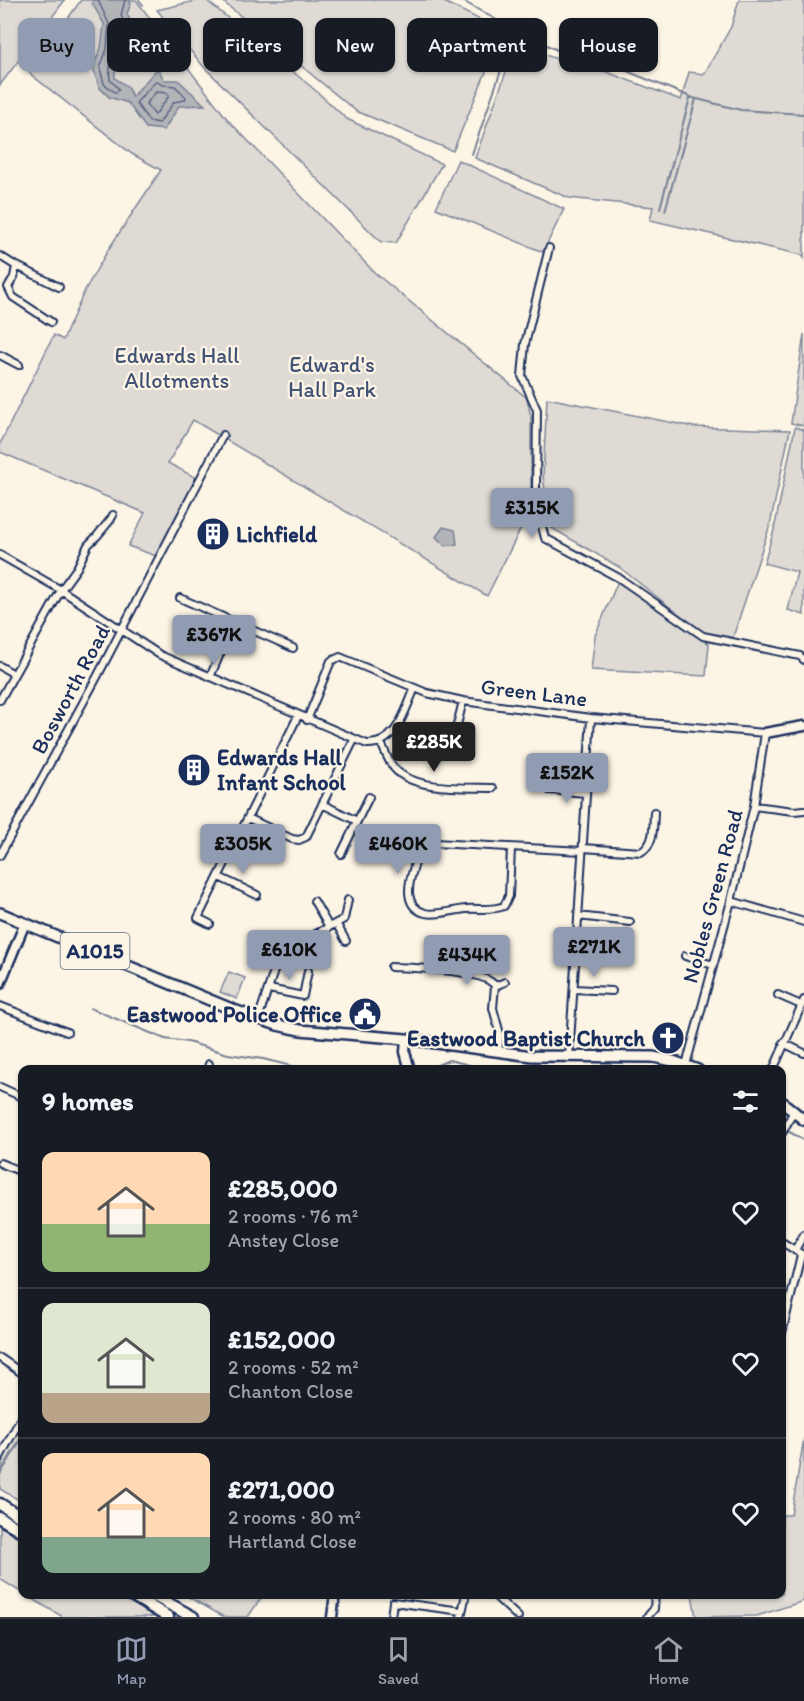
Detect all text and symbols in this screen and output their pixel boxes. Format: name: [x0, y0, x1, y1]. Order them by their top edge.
chip: Buy: [18, 18, 95, 72]
chip: Rent: [107, 18, 191, 72]
chip: Filters: [203, 18, 303, 72]
chip: New: [315, 18, 395, 72]
chip: Apartment: [407, 18, 547, 72]
chip: House: [559, 18, 658, 72]
park label: Edwards Hall Allotments: [115, 342, 239, 394]
park label: Edward's Hall Park: [288, 351, 376, 403]
pin: £315K: [490, 488, 574, 539]
text: £315K: [505, 495, 559, 519]
building icon: Lichfield: [195, 516, 231, 552]
place label: Lichfield: [236, 521, 318, 548]
pin: £367K: [172, 615, 256, 666]
street label: Bosworth Road: [25, 620, 116, 758]
text: £367K: [187, 622, 241, 646]
street label: Green Lane: [479, 673, 589, 712]
pin: £285K: [392, 722, 476, 773]
text: £285K: [406, 729, 462, 753]
place label: Edwards Hall Infant School: [217, 744, 347, 796]
building icon: Edwards Hall Infant School: [176, 752, 212, 788]
pin: £152K: [525, 753, 609, 804]
text: £152K: [540, 760, 594, 784]
street label: Nobles Green Road: [676, 806, 749, 986]
pin: £305K: [201, 824, 285, 875]
pin: £460K: [356, 824, 440, 875]
text: £305K: [214, 831, 272, 855]
text: £460K: [369, 831, 427, 855]
pin: £271K: [552, 927, 636, 978]
pin: £610K: [247, 930, 331, 981]
road number: A1015: [60, 933, 130, 969]
text: £271K: [567, 934, 621, 958]
pin: £434K: [425, 935, 509, 986]
text: £610K: [261, 937, 317, 961]
text: £434K: [438, 942, 496, 966]
public building icon: Eastwood Police Office: [347, 996, 383, 1032]
place label: Eastwood Police Office: [127, 1001, 342, 1028]
church icon: Eastwood Baptist Church: [650, 1020, 686, 1056]
place label: Eastwood Baptist Church: [407, 1025, 645, 1052]
text: 9 homes: [42, 1085, 134, 1117]
icon: filters: [729, 1085, 762, 1118]
text: £285,000: [228, 1172, 338, 1204]
icon: home: [90, 1176, 162, 1248]
icon: heart: [729, 1196, 762, 1229]
text: 2 rooms · 76 m²: [228, 1204, 358, 1228]
text: Anstey Close: [228, 1228, 339, 1252]
text: £152,000: [228, 1323, 336, 1355]
icon: home: [90, 1327, 162, 1399]
icon: heart: [729, 1347, 762, 1380]
text: 2 rooms · 52 m²: [228, 1355, 359, 1379]
text: Chanton Close: [228, 1379, 353, 1403]
text: £271,000: [228, 1473, 335, 1505]
icon: home: [90, 1477, 162, 1549]
icon: heart: [729, 1497, 762, 1530]
text: 2 rooms · 80 m²: [228, 1505, 361, 1529]
text: Hartland Close: [228, 1529, 357, 1553]
tab: Map: [115, 1633, 148, 1688]
tab: Saved: [378, 1633, 419, 1688]
tab: Home: [649, 1633, 689, 1688]

